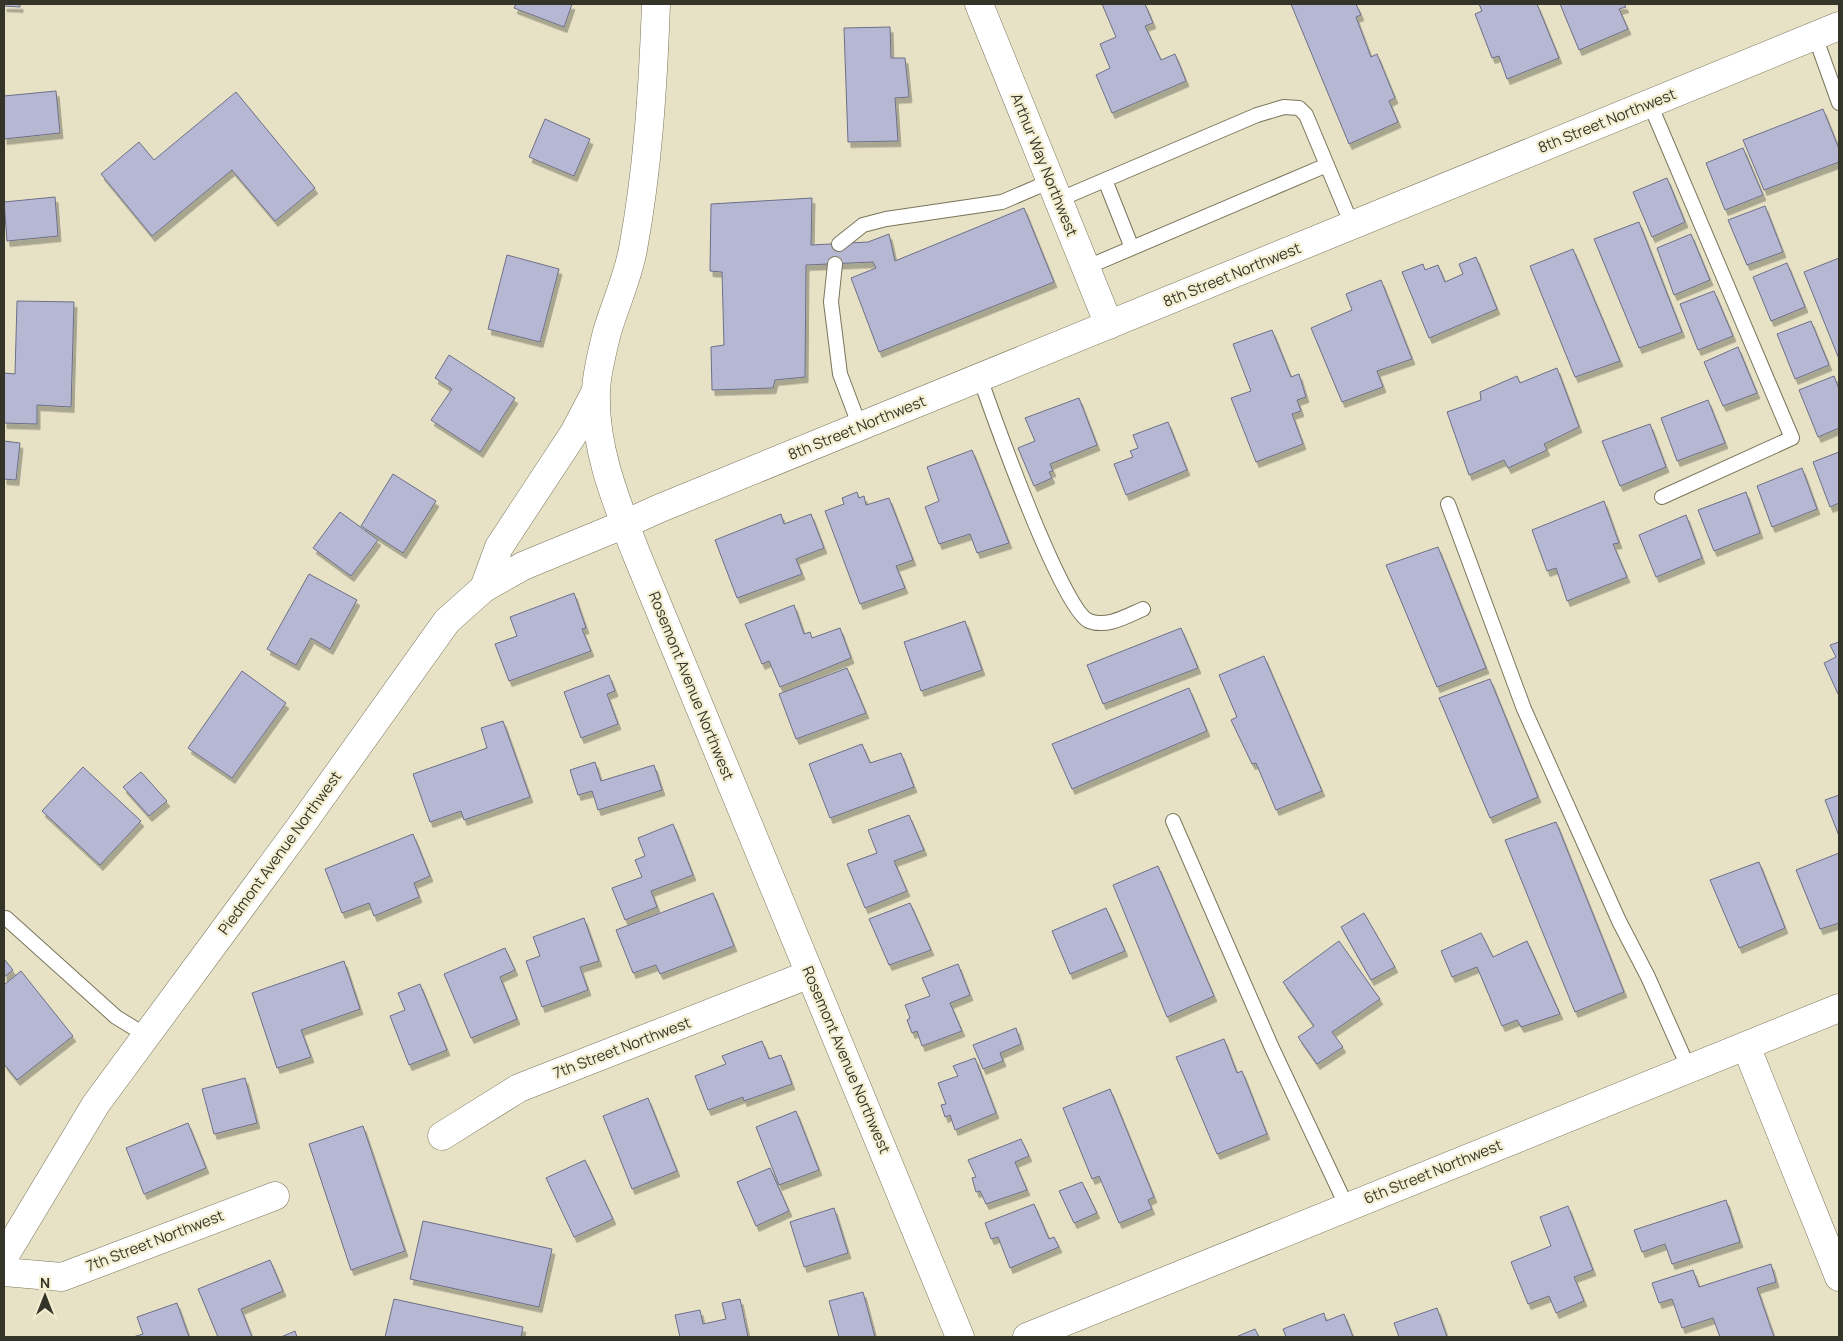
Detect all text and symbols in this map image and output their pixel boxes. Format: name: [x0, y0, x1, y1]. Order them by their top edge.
street label: 8th Street Northwest: [1535, 83, 1679, 158]
street label: Arthur Way Northwest: [1006, 90, 1083, 240]
street label: 8th Street Northwest: [1160, 237, 1304, 312]
street label: 8th Street Northwest: [785, 390, 929, 465]
street label: Rosemont Avenue Northwest: [644, 588, 739, 783]
street label: Piedmont Avenue Northwest: [213, 767, 346, 939]
street label: Rosemont Avenue Northwest: [797, 963, 896, 1157]
street label: 7th Street Northwest: [550, 1012, 694, 1083]
street label: 6th Street Northwest: [1360, 1134, 1505, 1209]
street label: 7th Street Northwest: [83, 1205, 227, 1276]
north arrow: [20, 1271, 70, 1321]
text: N: [40, 1273, 50, 1292]

